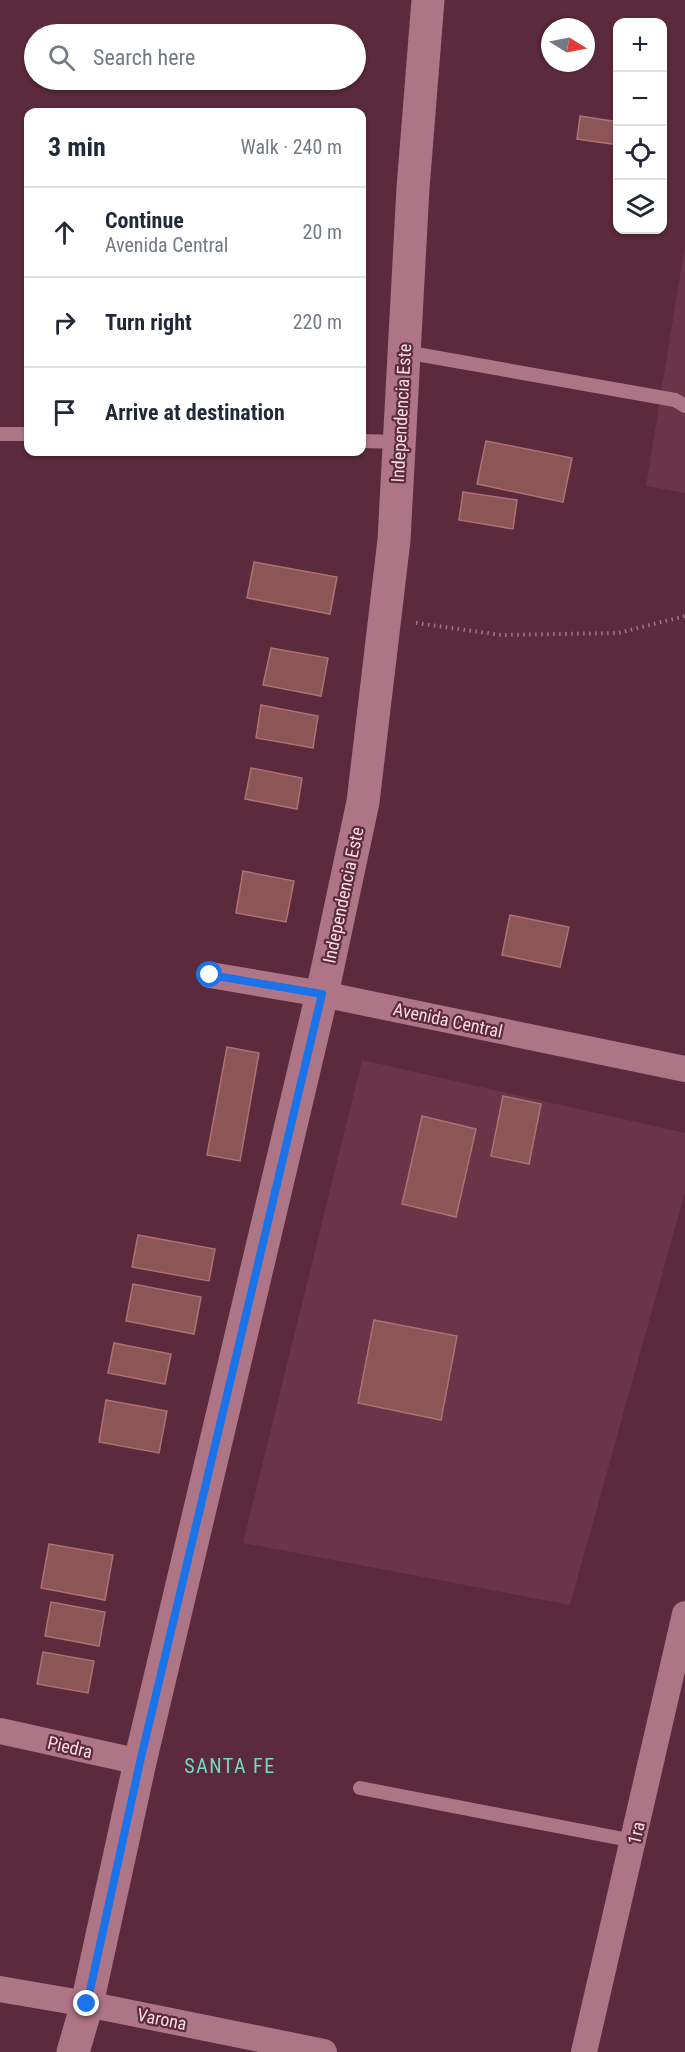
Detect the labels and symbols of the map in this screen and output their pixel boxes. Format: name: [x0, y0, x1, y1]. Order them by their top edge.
north arrow: [541, 18, 595, 72]
street label: Independencia Este: [387, 343, 415, 483]
street label: Independencia Este: [318, 825, 368, 965]
route start: [196, 961, 222, 987]
street label: Avenida Central: [391, 998, 505, 1042]
street label: Piedra: [46, 1732, 94, 1762]
district label: SANTA FE: [184, 1754, 276, 1778]
street label: 1ra: [623, 1820, 649, 1846]
route end: [73, 1990, 99, 2016]
street label: Varona: [135, 2004, 189, 2034]

